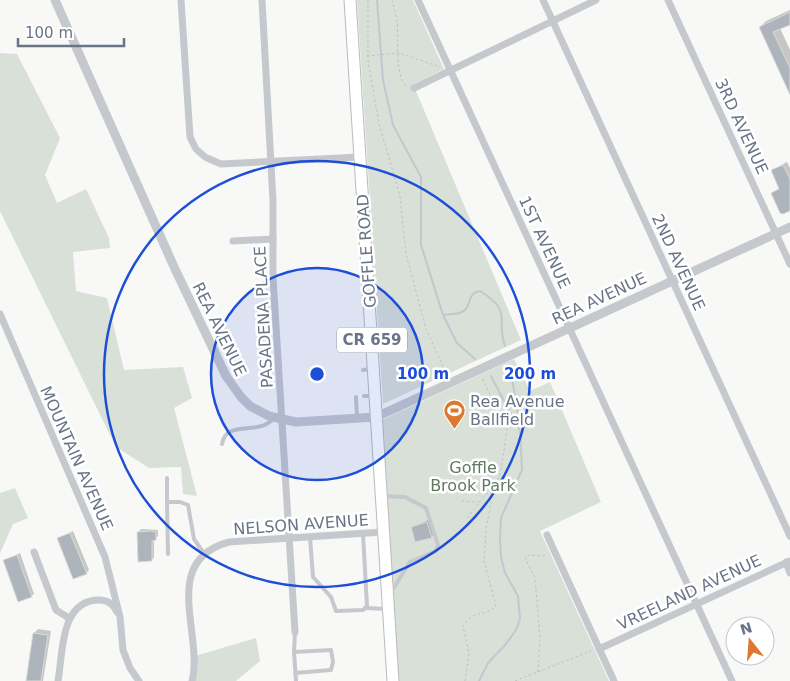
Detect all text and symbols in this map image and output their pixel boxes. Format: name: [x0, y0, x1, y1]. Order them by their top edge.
scale bar: [18, 15, 124, 47]
text: 100 m: [25, 24, 73, 42]
street label: 3RD AVENUE: [711, 75, 772, 177]
street label: GOFFLE ROAD: [353, 193, 380, 309]
street label: 1ST AVENUE: [515, 193, 574, 292]
street label: 2ND AVENUE: [648, 211, 709, 314]
street label: PASADENA PLACE: [250, 245, 277, 389]
street label: REA AVENUE: [549, 268, 649, 329]
street label: REA AVENUE: [189, 279, 250, 379]
road number: CR 659: [337, 328, 407, 352]
centre of rings: [308, 365, 326, 383]
text: 100 m: [397, 365, 449, 383]
text: 200 m: [504, 365, 556, 383]
street label: MOUNTAIN AVENUE: [36, 383, 117, 533]
place label: Rea Avenue Ballfield: [470, 392, 565, 429]
sports icon: Rea Avenue Ballfield: [442, 398, 466, 429]
park label: Goffle Brook Park: [430, 458, 517, 495]
street label: NELSON AVENUE: [233, 510, 369, 539]
street label: VREELAND AVENUE: [614, 550, 764, 634]
north arrow: [725, 616, 775, 666]

